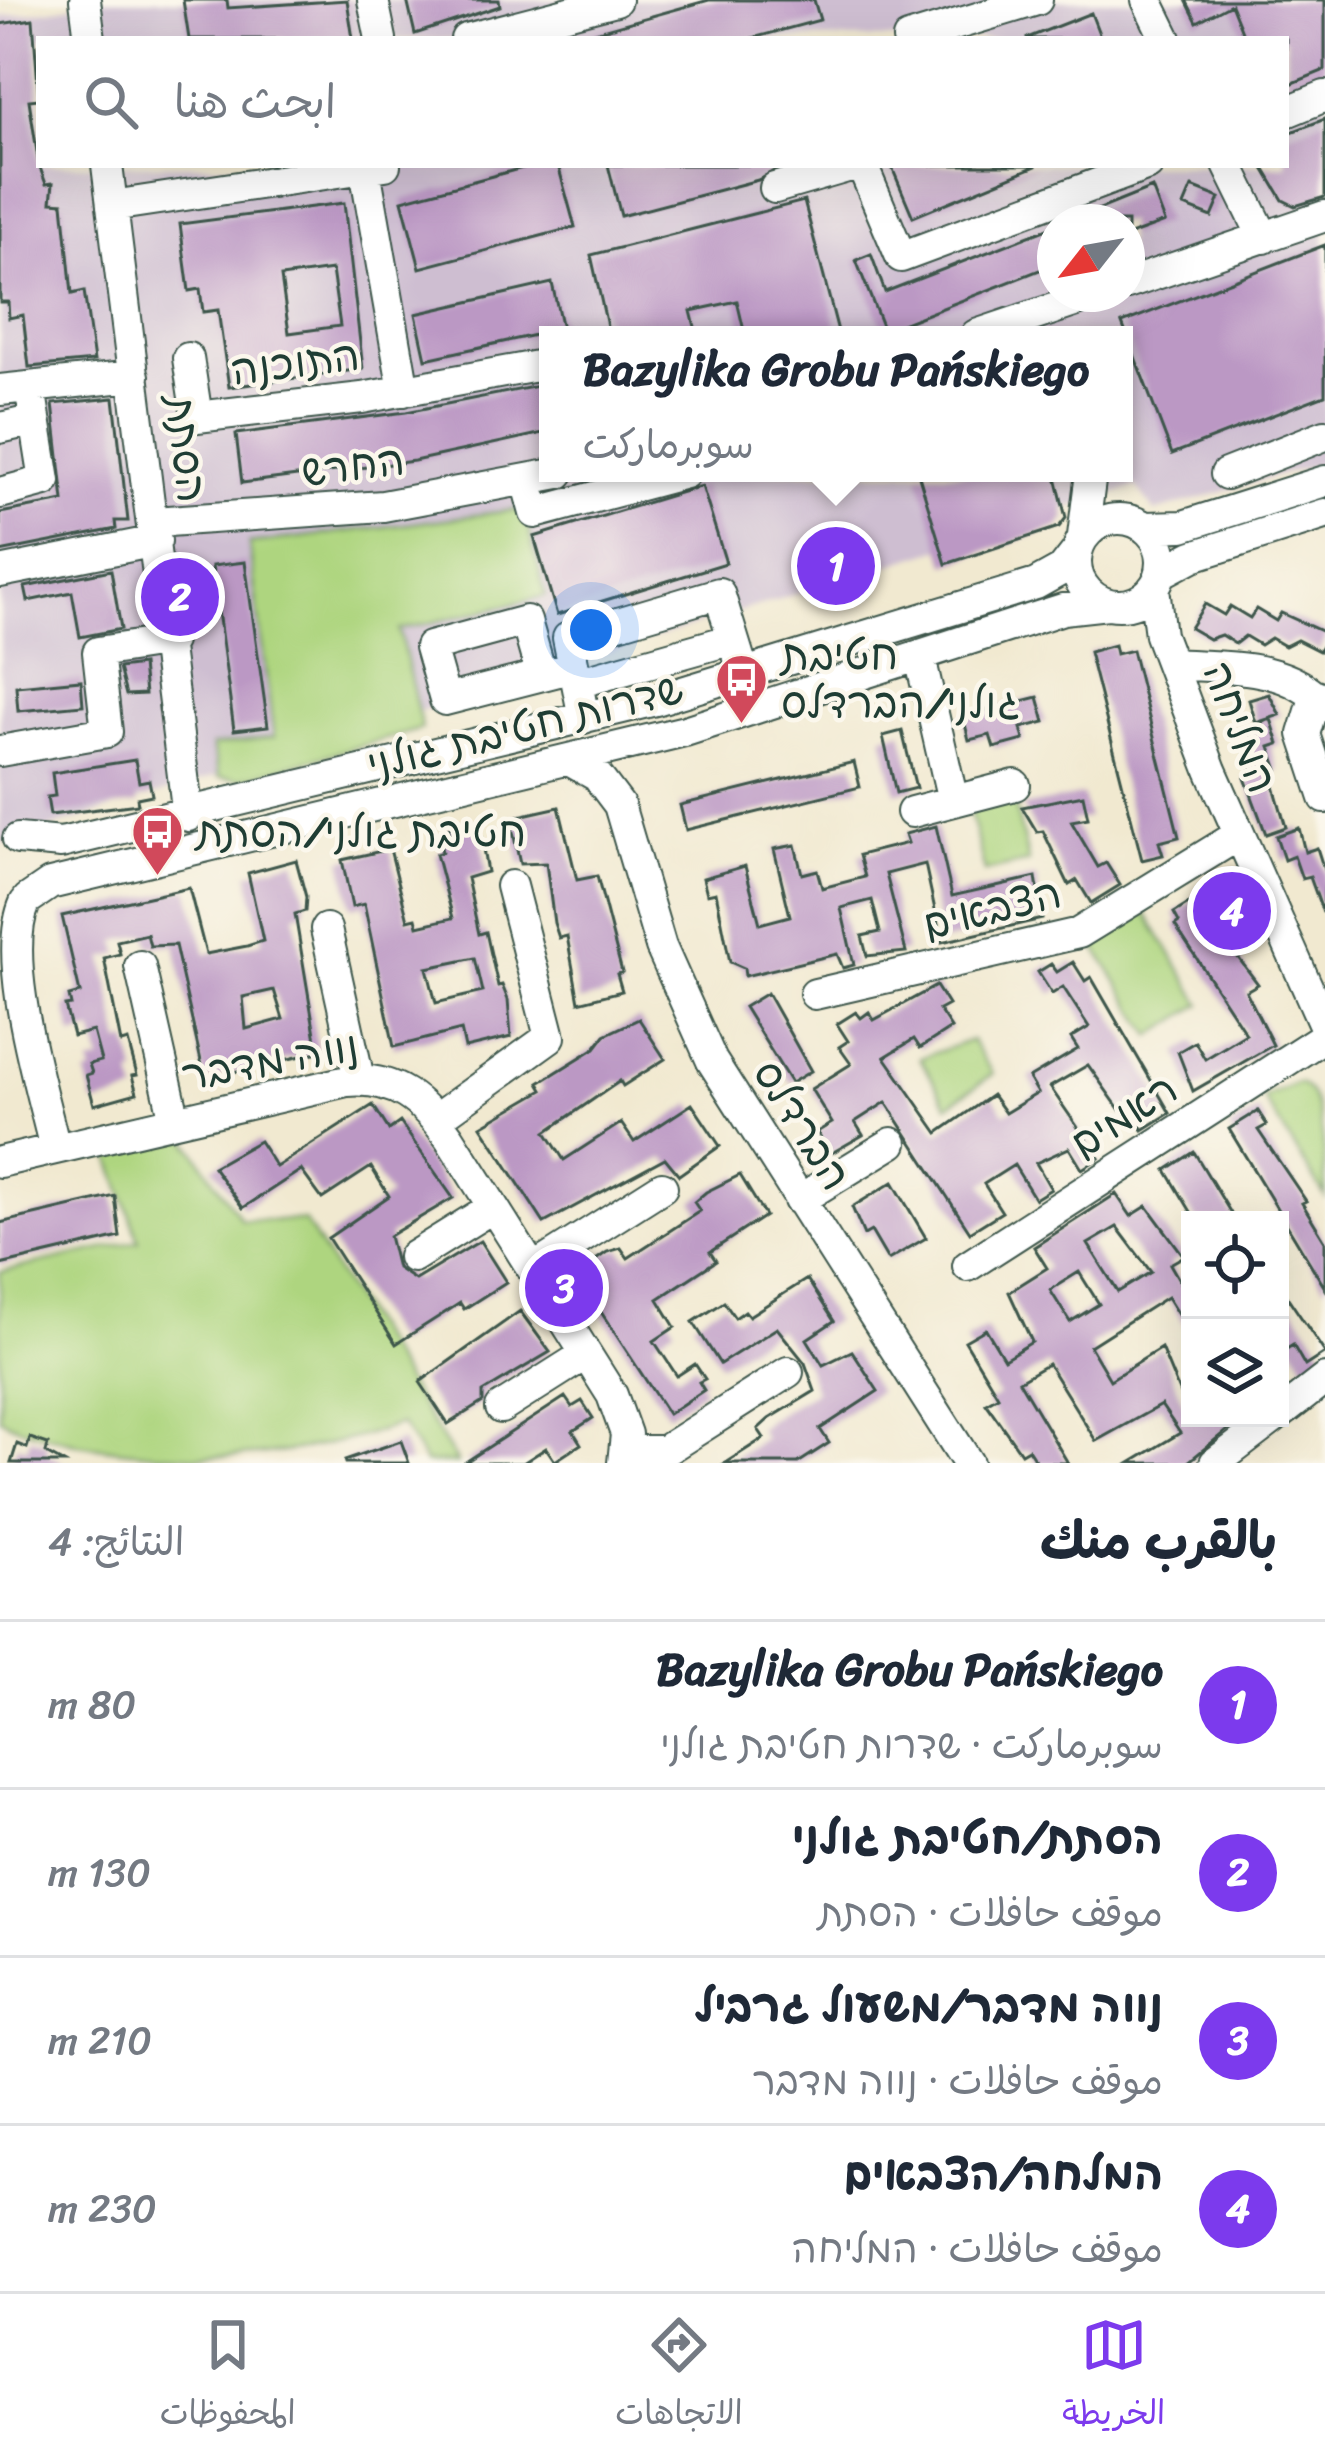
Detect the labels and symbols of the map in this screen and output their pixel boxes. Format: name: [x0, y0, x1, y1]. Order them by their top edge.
north arrow: [1037, 204, 1145, 312]
street label: התוכנה: [226, 318, 364, 408]
street label: הסתת: [142, 388, 229, 507]
street label: החרש: [297, 423, 409, 509]
pin: 1: [797, 521, 875, 611]
pin: 2: [141, 552, 219, 642]
your location: [561, 600, 621, 660]
place label: חטיבת גולני/הברדלס: [779, 618, 1020, 740]
street label: המליחה: [1181, 650, 1299, 804]
bus stop icon: חטיבת גולני/הברדלס: [714, 651, 770, 725]
street label: שדרות חטיבת גולני: [359, 652, 691, 802]
place label: חטיבת גולני/הסתת: [193, 795, 526, 869]
bus stop icon: חטיבת גולני/הסתת: [129, 804, 185, 878]
street label: הצבאים: [915, 856, 1069, 962]
pin: 4: [1193, 866, 1271, 956]
street label: נווה מדבר: [176, 1009, 364, 1113]
street label: הברדלס: [732, 1044, 872, 1206]
street label: ראמים: [1055, 1053, 1193, 1179]
pin: 3: [525, 1243, 603, 1333]

